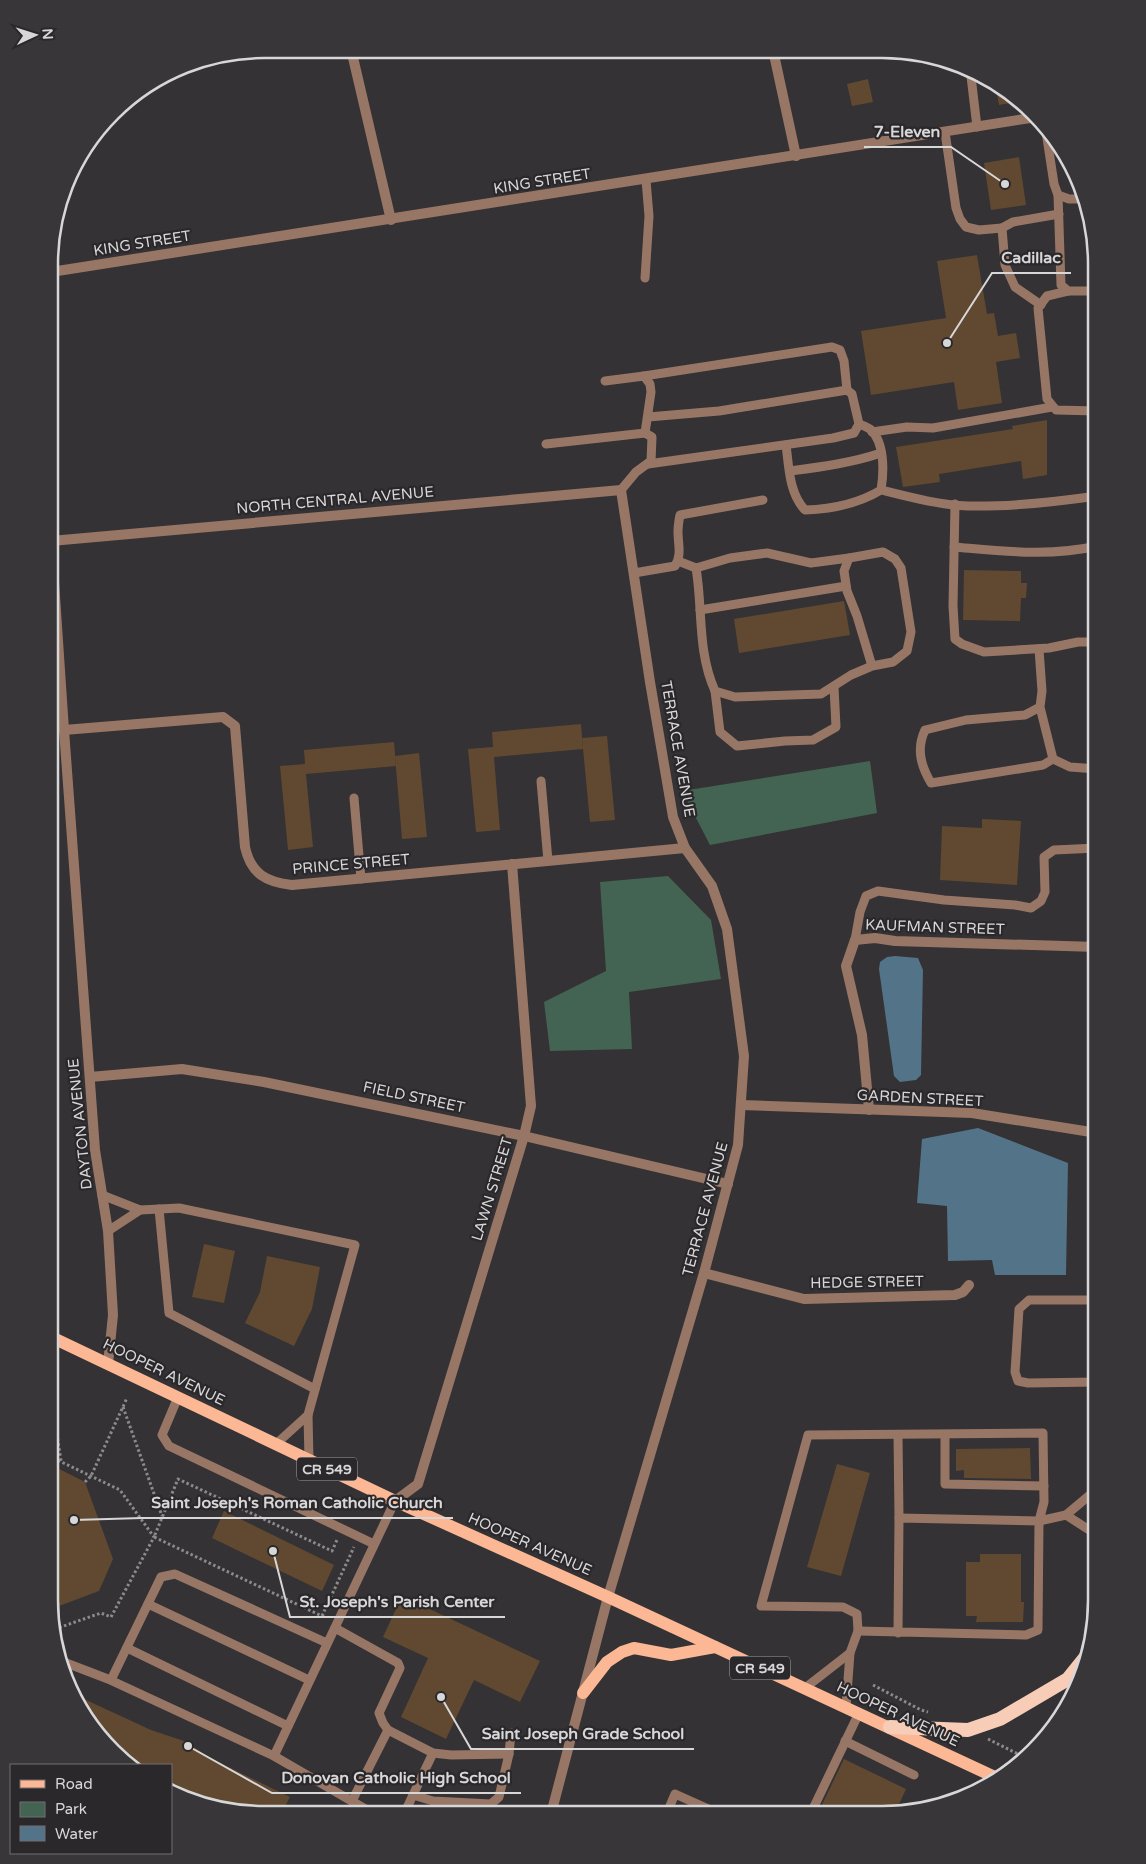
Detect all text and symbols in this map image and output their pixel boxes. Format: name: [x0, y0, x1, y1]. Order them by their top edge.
north arrow: [10, 10, 60, 60]
text: N: [39, 28, 56, 40]
callout: 7-Eleven: [864, 116, 951, 147]
text: 7-Eleven: [874, 122, 940, 142]
street label: KING STREET: [492, 164, 592, 198]
street label: KING STREET: [92, 226, 192, 260]
callout: Cadillac: [992, 242, 1071, 273]
text: Cadillac: [1001, 248, 1061, 268]
street label: NORTH CENTRAL AVENUE: [235, 482, 435, 518]
street label: TERRACE AVENUE: [657, 679, 699, 819]
street label: PRINCE STREET: [292, 850, 410, 878]
street label: KAUFMAN STREET: [865, 916, 1005, 938]
street label: DAYTON AVENUE: [64, 1057, 96, 1191]
street label: FIELD STREET: [361, 1077, 467, 1117]
street label: GARDEN STREET: [856, 1086, 984, 1110]
street label: LAWN STREET: [468, 1135, 516, 1243]
street label: TERRACE AVENUE: [678, 1140, 732, 1278]
street label: HEDGE STREET: [810, 1272, 924, 1292]
street label: HOOPER AVENUE: [100, 1335, 228, 1409]
road number: CR 549: [297, 1458, 357, 1480]
callout: Saint Joseph's Roman Catholic Church: [142, 1487, 453, 1518]
text: Saint Joseph's Roman Catholic Church: [151, 1493, 443, 1513]
street label: HOOPER AVENUE: [465, 1509, 595, 1579]
callout: St. Joseph's Parish Center: [290, 1586, 505, 1617]
text: St. Joseph's Parish Center: [300, 1592, 495, 1612]
road number: CR 549: [730, 1656, 790, 1680]
street label: HOOPER AVENUE: [834, 1678, 962, 1750]
callout: Saint Joseph Grade School: [471, 1718, 694, 1749]
text: Saint Joseph Grade School: [482, 1724, 684, 1744]
callout: Donovan Catholic High School: [272, 1762, 521, 1793]
legend: [10, 1764, 172, 1854]
text: Donovan Catholic High School: [281, 1768, 511, 1788]
text: Road: [55, 1775, 93, 1793]
text: Park: [55, 1800, 87, 1818]
text: Water: [55, 1825, 98, 1843]

